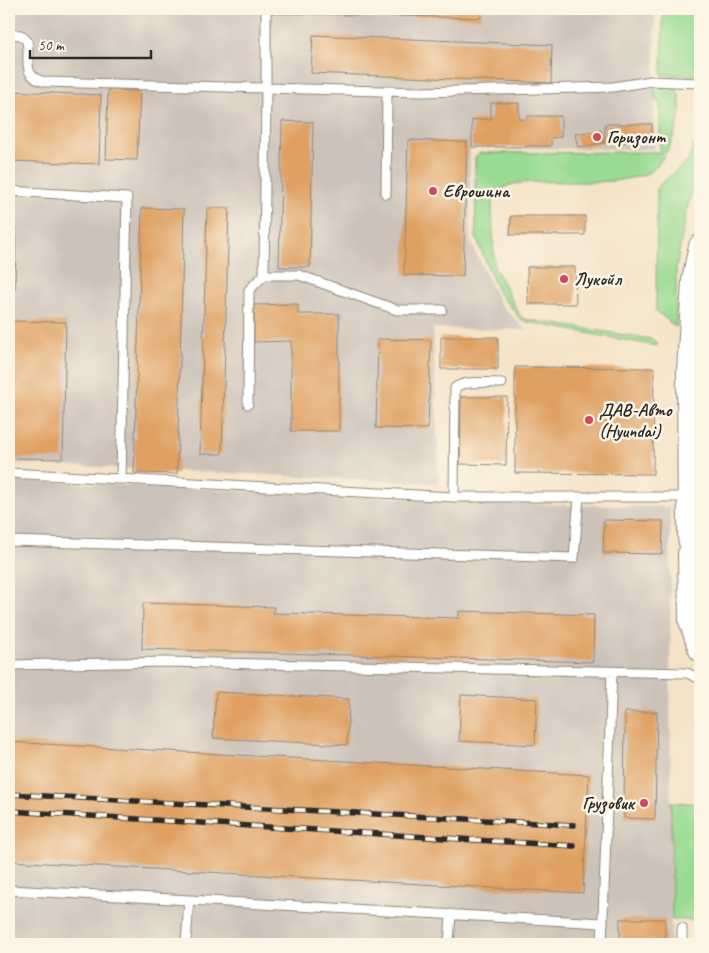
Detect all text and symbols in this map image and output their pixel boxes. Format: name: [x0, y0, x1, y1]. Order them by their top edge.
scale bar: [30, 28, 151, 60]
text: 50 m: [38, 36, 65, 55]
place label: Горизонт: [607, 126, 666, 149]
marker: Горизонт: [591, 131, 603, 143]
place label: Еврошина: [443, 180, 511, 202]
marker: Еврошина: [427, 185, 439, 197]
place label: Лукойл: [574, 268, 623, 290]
marker: Лукойл: [558, 273, 570, 285]
place label: ДАВ-Авто (Hyundai): [599, 399, 673, 442]
marker: ДАВ-Авто (Hyundai): [583, 414, 595, 426]
place label: Грузовик: [582, 792, 636, 815]
marker: Грузовик: [638, 797, 650, 809]

